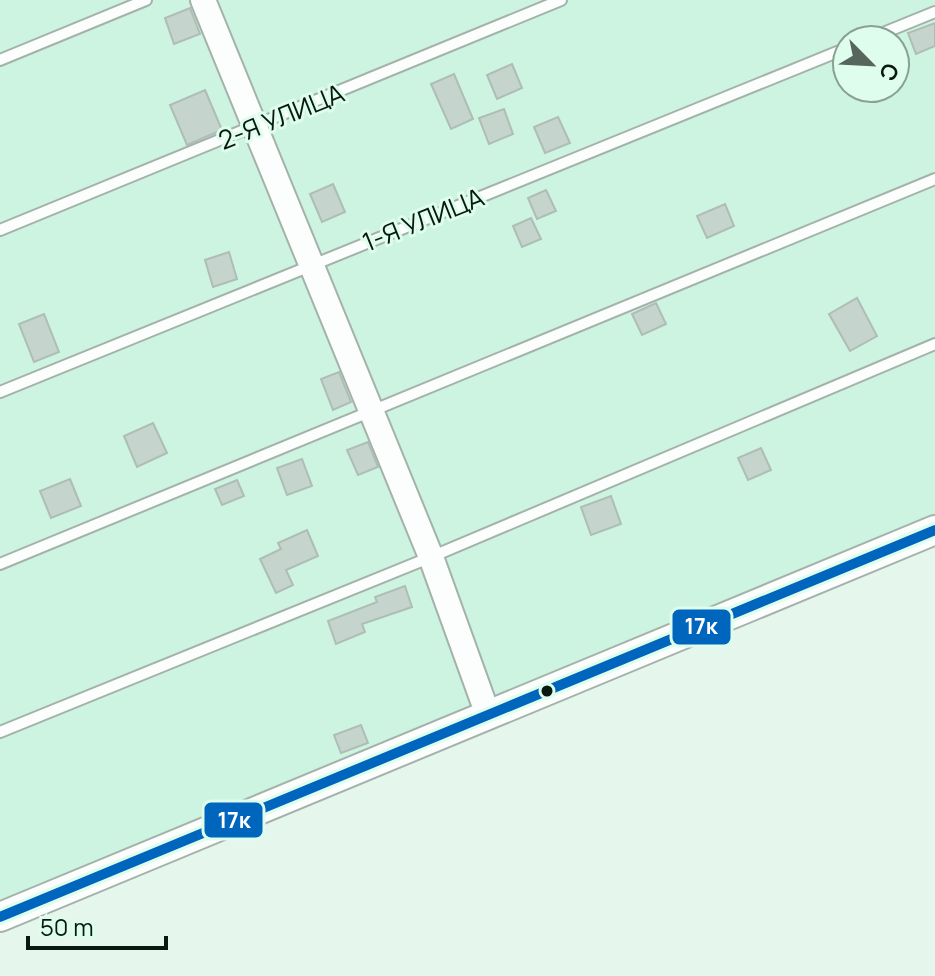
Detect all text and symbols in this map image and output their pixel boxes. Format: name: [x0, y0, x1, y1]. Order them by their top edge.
north arrow: [831, 24, 911, 104]
text: С: [872, 59, 906, 86]
street label: 2-Я УЛИЦА: [213, 74, 349, 158]
street label: 1-Я УЛИЦА: [357, 178, 489, 260]
line badge: 17к: [671, 608, 732, 646]
text: 17к: [684, 611, 719, 641]
unlabelled marker: [539, 683, 555, 699]
line badge: 17к: [203, 801, 264, 839]
text: 17к: [217, 805, 252, 835]
scale bar: [28, 900, 166, 950]
text: 50 m: [40, 910, 94, 943]

